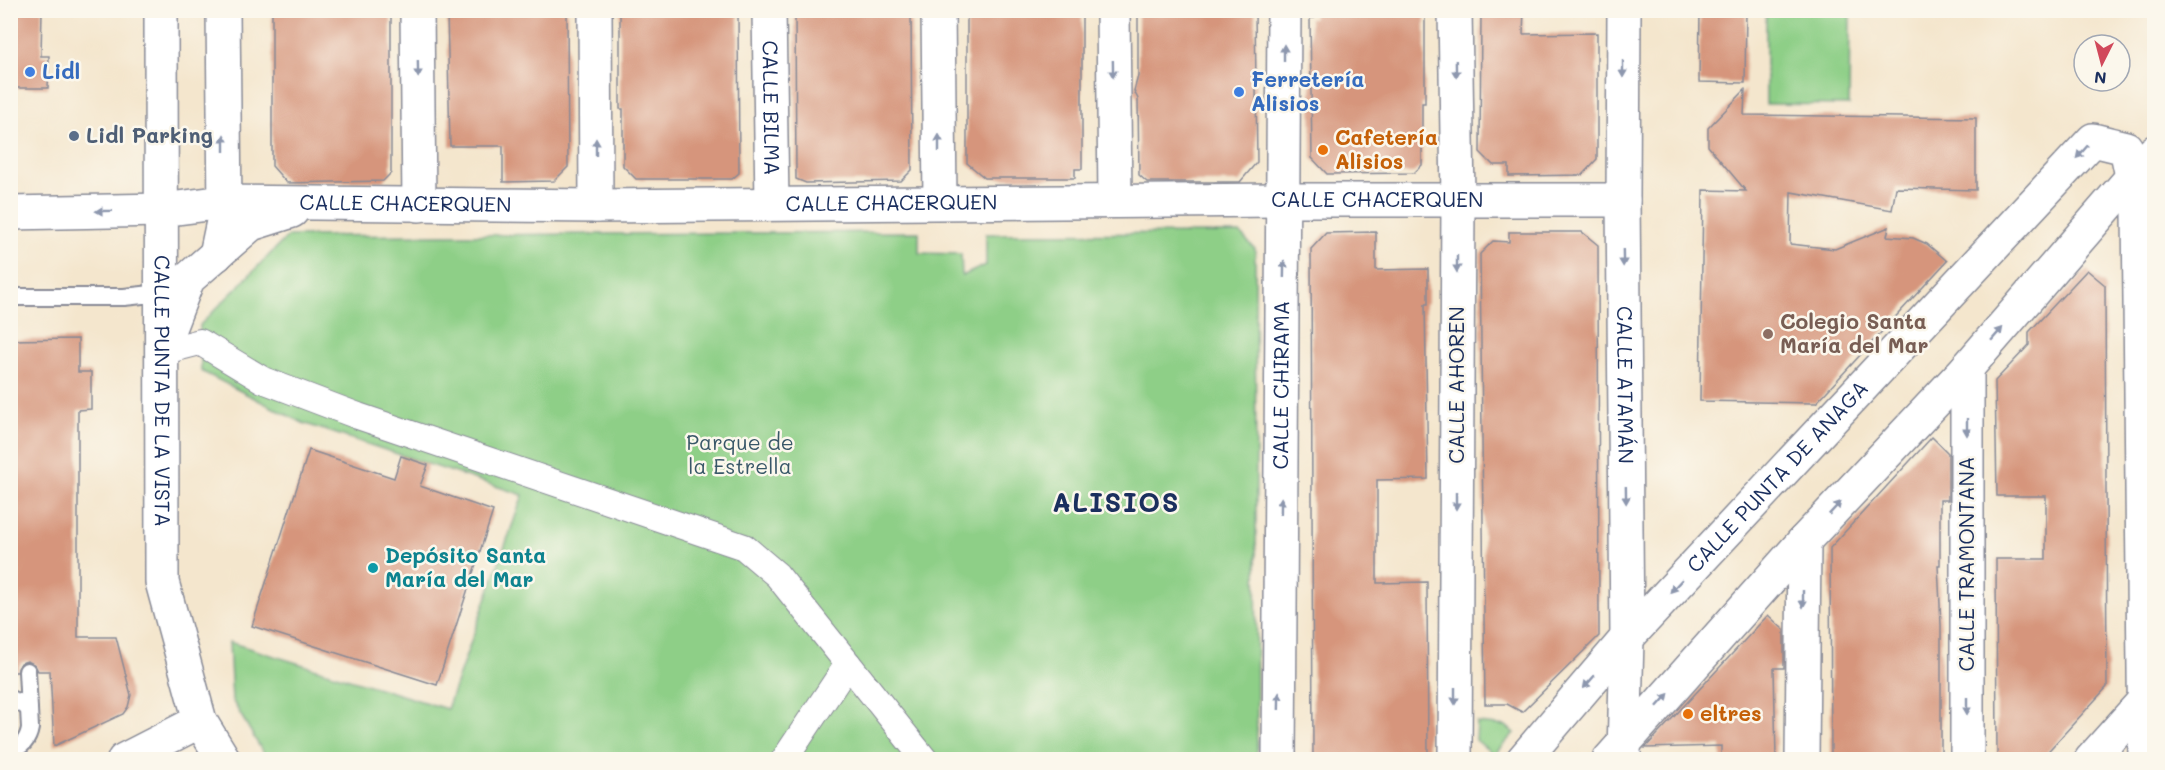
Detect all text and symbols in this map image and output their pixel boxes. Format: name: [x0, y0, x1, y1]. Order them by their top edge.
north arrow: [2072, 33, 2132, 93]
street label: CALLE BILMA: [757, 40, 787, 176]
one-way arrow: [1279, 44, 1289, 63]
place label: Lidl: [42, 57, 80, 84]
one-way arrow: [413, 59, 422, 78]
one-way arrow: [1109, 59, 1118, 78]
one-way arrow: [1451, 59, 1461, 78]
one-way arrow: [1618, 59, 1628, 78]
marker: Lidl: [23, 65, 37, 79]
place label: Ferretería Alisios: [1251, 65, 1365, 116]
text: N: [2093, 67, 2108, 89]
marker: Ferretería Alisios: [1232, 85, 1246, 99]
place label: Lidl Parking: [86, 121, 213, 148]
place label: Cafetería Alisios: [1335, 123, 1438, 174]
marker: Lidl Parking: [67, 129, 81, 143]
one-way arrow: [219, 134, 229, 153]
one-way arrow: [934, 134, 944, 153]
one-way arrow: [591, 138, 600, 157]
marker: Cafetería Alisios: [1316, 143, 1330, 157]
one-way arrow: [2075, 144, 2089, 159]
street label: CALLE CHACERQUEN: [1271, 185, 1483, 212]
street label: CALLE CHACERQUEN: [785, 187, 998, 216]
street label: CALLE CHACERQUEN: [299, 188, 512, 217]
one-way arrow: [94, 206, 113, 216]
one-way arrow: [1618, 249, 1628, 268]
one-way arrow: [1452, 254, 1462, 273]
street label: CALLE PUNTA DE LA VISTA: [149, 255, 177, 527]
one-way arrow: [1279, 260, 1288, 279]
street label: CALLE CHIRAMA: [1266, 300, 1294, 470]
street label: CALLE AHOREN: [1442, 306, 1469, 464]
street label: CALLE ATAMÁN: [1612, 306, 1640, 464]
place label: Colegio Santa María del Mar: [1780, 307, 1929, 358]
one-way arrow: [1990, 326, 2003, 342]
marker: Colegio Santa María del Mar: [1761, 327, 1775, 341]
street label: CALLE PUNTA DE ANAGA: [1680, 374, 1873, 578]
one-way arrow: [1962, 417, 1972, 436]
park label: Parque de la Estrella: [686, 428, 794, 479]
street label: CALLE TRAMONTANA: [1952, 456, 1979, 672]
district label: ALISIOS: [1052, 484, 1180, 519]
one-way arrow: [1621, 486, 1631, 505]
one-way arrow: [1451, 491, 1461, 510]
one-way arrow: [1276, 497, 1286, 516]
one-way arrow: [1828, 500, 1842, 515]
place label: Depósito Santa María del Mar: [385, 541, 546, 592]
marker: Depósito Santa María del Mar: [366, 561, 380, 575]
one-way arrow: [1670, 578, 1684, 592]
one-way arrow: [1798, 590, 1808, 609]
one-way arrow: [1583, 674, 1596, 689]
one-way arrow: [1450, 686, 1460, 705]
one-way arrow: [1275, 692, 1284, 711]
one-way arrow: [1656, 692, 1670, 707]
one-way arrow: [1962, 696, 1972, 715]
place label: eltres: [1700, 699, 1762, 726]
marker: eltres: [1681, 707, 1695, 721]

